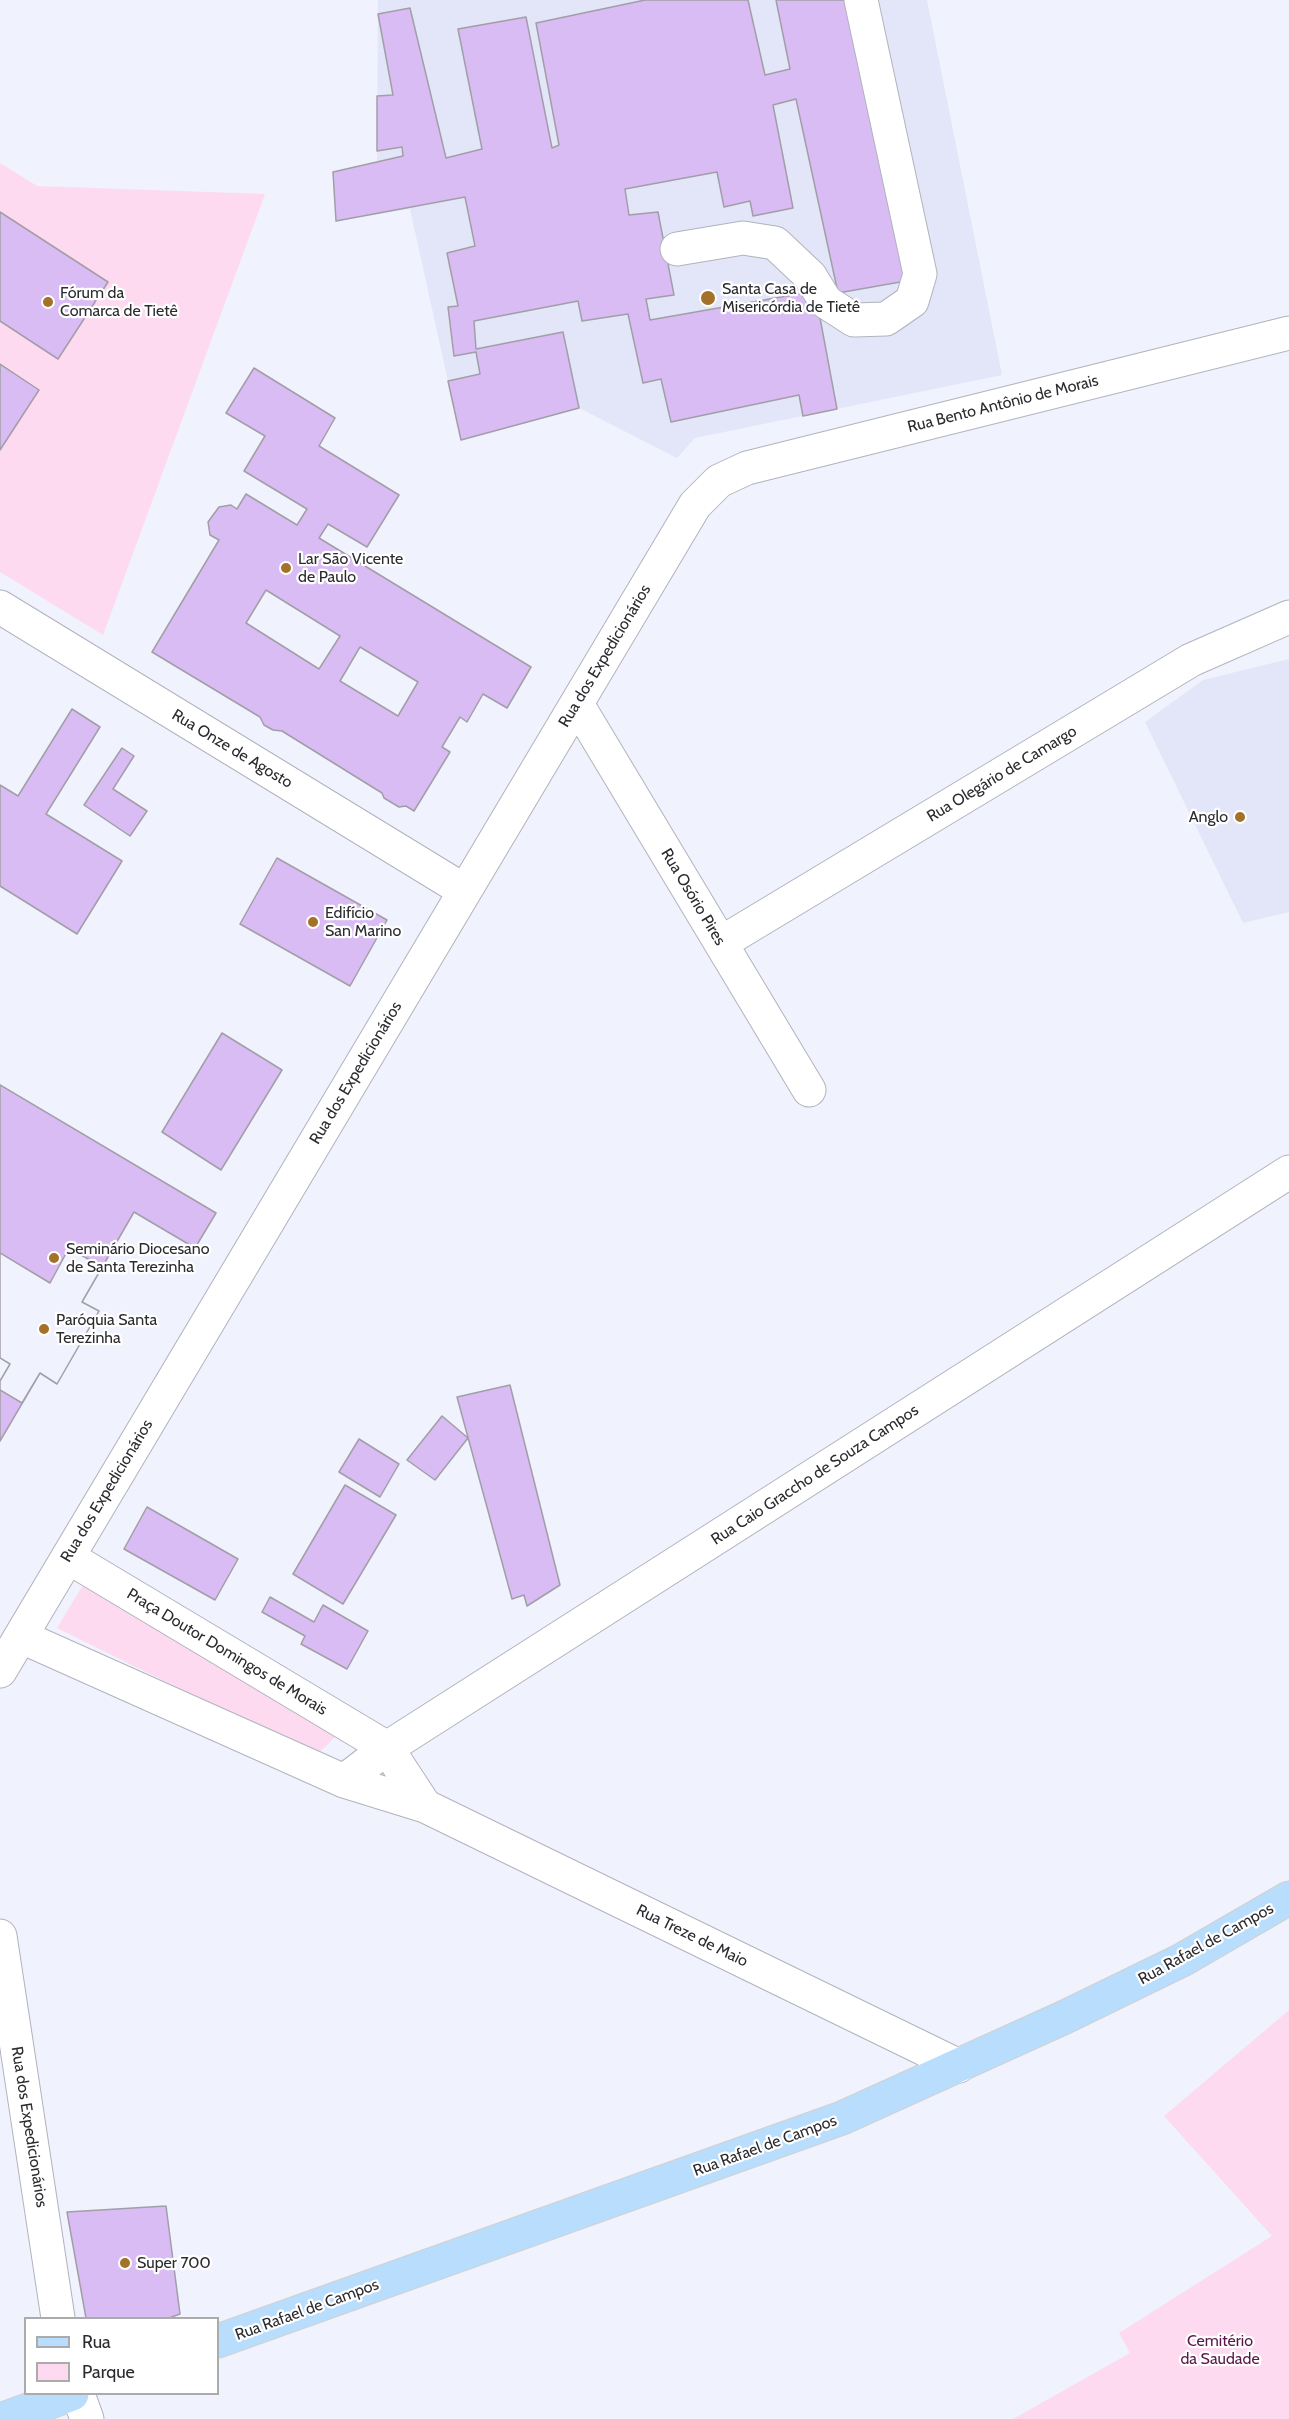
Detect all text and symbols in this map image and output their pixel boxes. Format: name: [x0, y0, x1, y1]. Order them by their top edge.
place label: Santa Casa de Misericórdia de Tietê: [722, 279, 860, 317]
place label: Fórum da Comarca de Tietê: [60, 283, 178, 321]
marker: Santa Casa de Misericórdia de Tietê: [699, 289, 717, 307]
marker: Fórum da Comarca de Tietê: [41, 295, 55, 309]
street label: Rua Bento Antônio de Morais: [906, 371, 1100, 437]
place label: Lar São Vicente de Paulo: [298, 549, 403, 587]
marker: Lar São Vicente de Paulo: [279, 561, 293, 575]
street label: Rua dos Expedicionários: [555, 581, 655, 731]
street label: Rua Onze de Agosto: [168, 705, 296, 793]
street label: Rua Olegário de Camargo: [924, 722, 1080, 826]
place label: Anglo: [1189, 807, 1228, 827]
marker: Anglo: [1233, 810, 1247, 824]
street label: Rua Osório Pires: [657, 845, 729, 949]
place label: Edifício San Marino: [325, 903, 401, 941]
marker: Edifício San Marino: [306, 915, 320, 929]
street label: Rua dos Expedicionários: [306, 998, 406, 1148]
place label: Seminário Diocesano de Santa Terezinha: [66, 1239, 210, 1277]
marker: Seminário Diocesano de Santa Terezinha: [47, 1251, 61, 1265]
place label: Paróquia Santa Terezinha: [56, 1310, 157, 1348]
marker: Paróquia Santa Terezinha: [37, 1322, 51, 1336]
street label: Rua Caio Graccho de Souza Campos: [708, 1401, 922, 1549]
street label: Rua dos Expedicionários: [57, 1416, 157, 1566]
street label: Praça Doutor Domingos de Morais: [123, 1584, 331, 1720]
street label: Rua Rafael de Campos: [1135, 1899, 1277, 1989]
street label: Rua Treze de Maio: [633, 1901, 751, 1971]
street label: Rua dos Expedicionários: [7, 2045, 51, 2209]
street label: Rua Rafael de Campos: [691, 2111, 839, 2181]
place label: Super 700: [137, 2253, 211, 2273]
marker: Super 700: [118, 2256, 132, 2270]
street label: Rua Rafael de Campos: [233, 2275, 381, 2345]
legend: [24, 2317, 219, 2395]
text: Rua: [82, 2331, 111, 2353]
park label: Cemitério da Saudade: [1180, 2331, 1260, 2369]
text: Parque: [82, 2361, 135, 2383]

